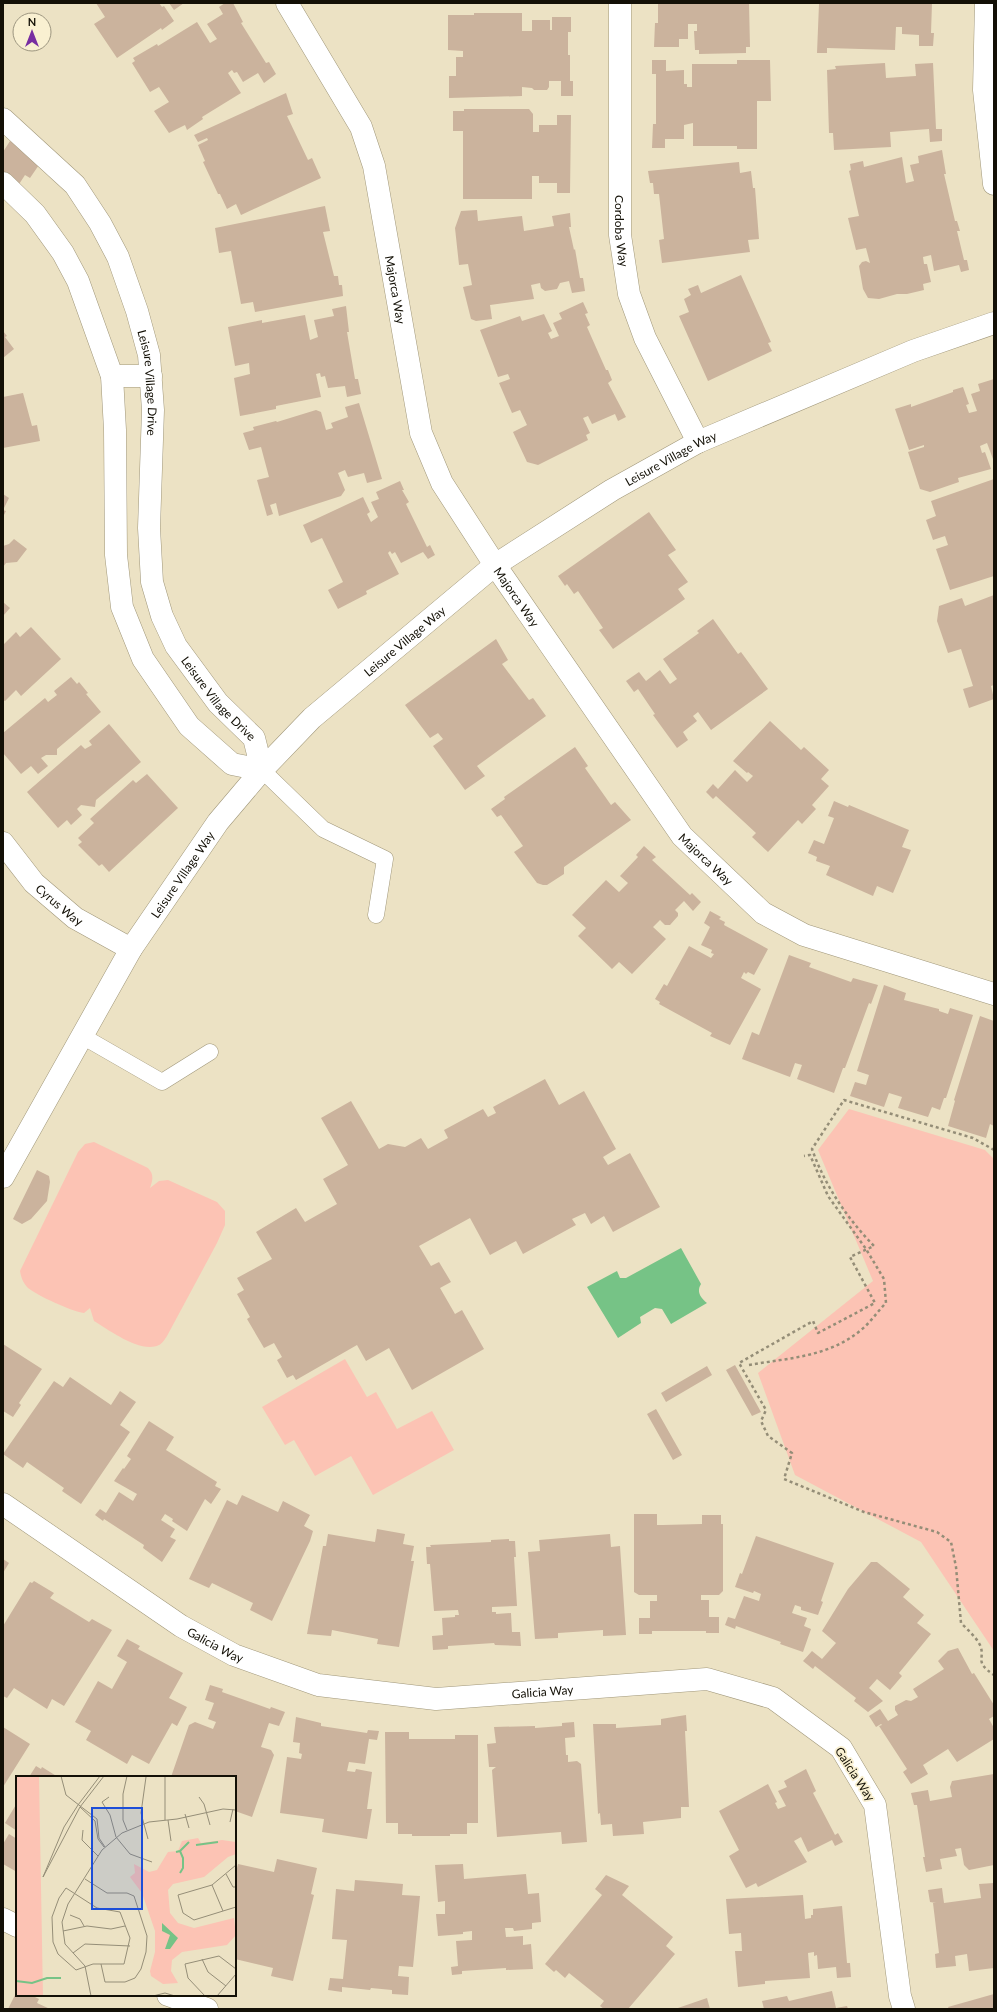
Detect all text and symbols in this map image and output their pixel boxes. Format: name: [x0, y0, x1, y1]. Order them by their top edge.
north arrow: [12, 12, 52, 52]
text: N: [28, 15, 36, 28]
street label: Cordoba Way: [612, 195, 632, 268]
street label: Majorca Way: [382, 254, 409, 326]
street label: Leisure Village Drive: [135, 328, 161, 436]
street label: Leisure Village Way: [622, 427, 719, 489]
street label: Majorca Way: [491, 564, 543, 630]
street label: Leisure Village Way: [360, 602, 449, 679]
street label: Leisure Village Drive: [178, 653, 259, 743]
street label: Leisure Village Way: [147, 827, 218, 921]
street label: Majorca Way: [676, 830, 737, 889]
street label: Cyrus Way: [33, 880, 86, 929]
street label: Galicia Way: [185, 1623, 246, 1666]
street label: Galicia Way: [511, 1681, 575, 1701]
street label: Galicia Way: [832, 1744, 879, 1805]
inset map: [16, 1776, 236, 1996]

